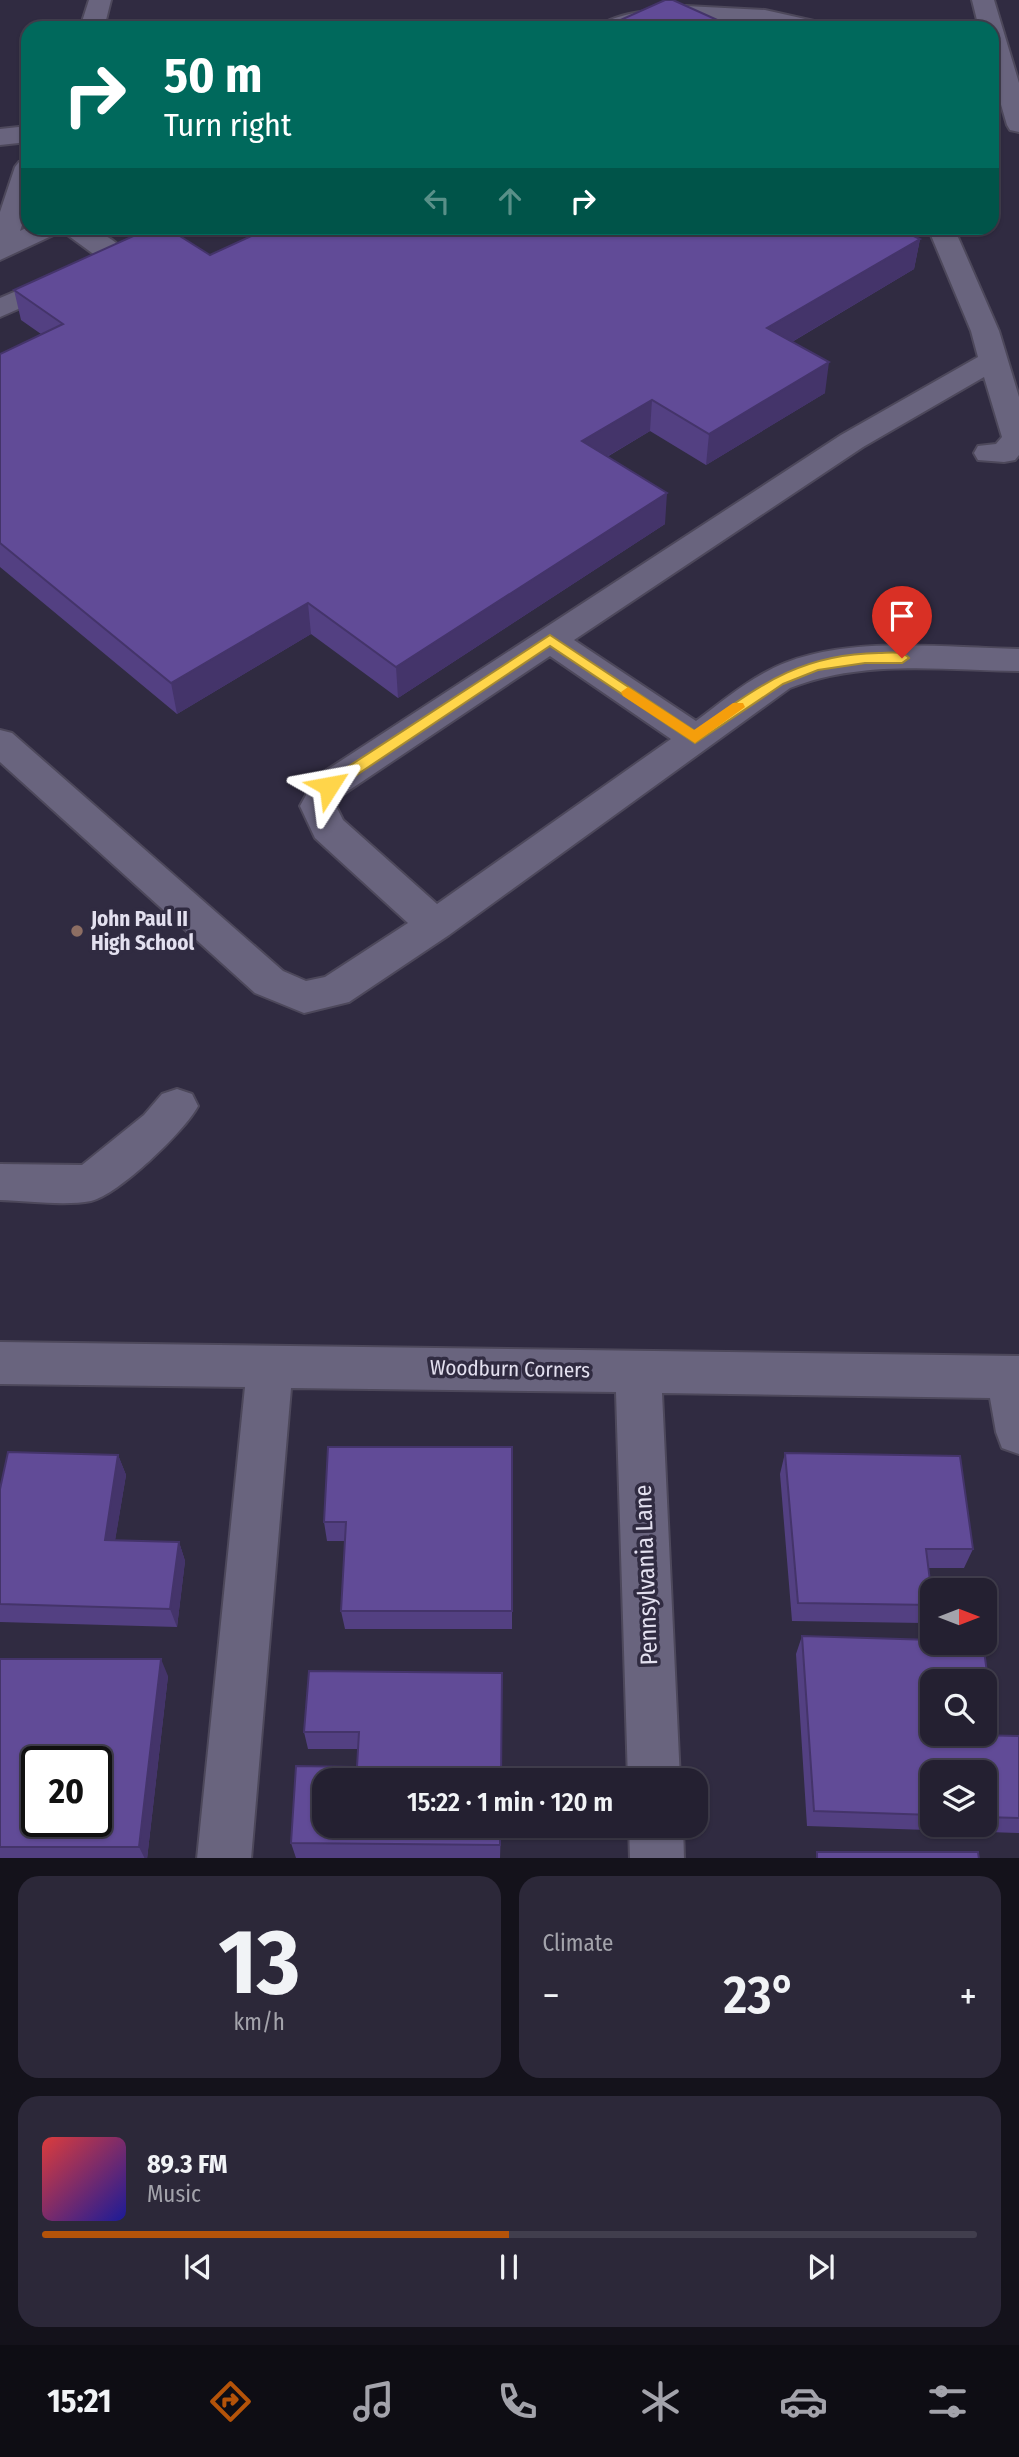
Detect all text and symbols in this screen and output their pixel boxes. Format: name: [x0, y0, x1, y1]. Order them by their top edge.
text: 50 m: [164, 46, 262, 105]
icon: right: [49, 49, 140, 140]
text: Turn right: [164, 106, 291, 144]
icon: left: [418, 182, 456, 220]
icon: ahead: [491, 182, 529, 220]
icon: right: [564, 182, 602, 220]
pin: [872, 586, 932, 658]
icon: arrive: [883, 597, 921, 635]
position arrow: [292, 749, 366, 823]
place label: John Paul II High School: [90, 906, 194, 956]
marker: John Paul II High School: [69, 923, 85, 939]
street label: Woodburn Corners: [430, 1355, 590, 1383]
street label: Pennsylvania Lane: [629, 1484, 663, 1666]
north arrow: [920, 1578, 998, 1656]
map controls: [920, 1578, 997, 1837]
button: search: [920, 1669, 997, 1746]
speed limit sign: 20: [21, 1746, 112, 1837]
button: layers: [920, 1760, 997, 1837]
text: 15:22 · 1 min · 120 m: [407, 1787, 613, 1818]
text: 13: [218, 1908, 300, 2017]
text: Climate: [543, 1929, 613, 1957]
text: 23°: [723, 1964, 796, 2027]
text: −: [543, 1973, 560, 2019]
text: +: [960, 1973, 977, 2019]
text: km/h: [234, 2008, 285, 2036]
text: 89.3 FM: [147, 2149, 227, 2180]
text: Music: [147, 2180, 201, 2208]
icon: previous: [179, 2248, 217, 2286]
icon: pause: [490, 2248, 528, 2286]
icon: next: [802, 2248, 840, 2286]
icon: directions: [206, 2377, 255, 2426]
icon: music: [349, 2377, 398, 2426]
icon: phone: [493, 2377, 542, 2426]
icon: climate: [636, 2377, 685, 2426]
icon: car: [779, 2377, 828, 2426]
icon: filters: [923, 2377, 972, 2426]
text: 15:21: [47, 2382, 112, 2420]

